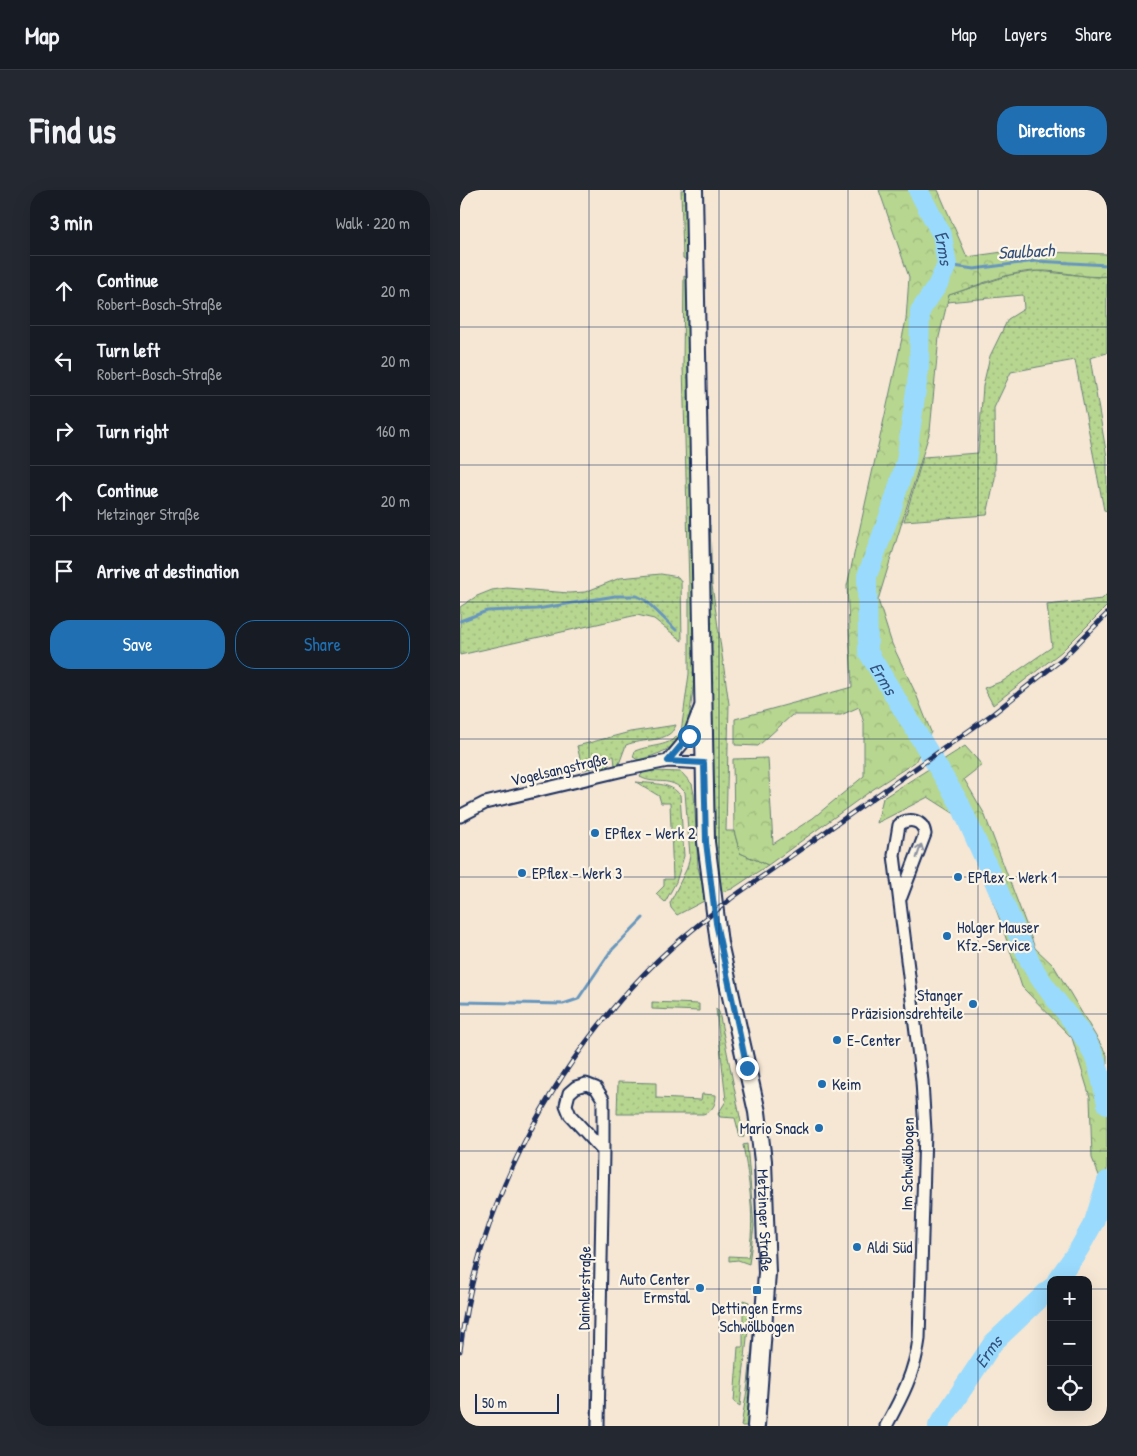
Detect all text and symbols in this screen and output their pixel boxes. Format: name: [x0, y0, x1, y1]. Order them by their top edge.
text: Map: [25, 19, 59, 51]
text: Map: [951, 22, 977, 47]
text: Layers: [1005, 22, 1047, 47]
text: Share: [1075, 22, 1112, 47]
button: Directions: [997, 106, 1107, 155]
text: Find us: [30, 107, 116, 154]
text: 3 min: [50, 208, 93, 237]
text: Walk · 220 m: [336, 212, 410, 234]
water label: Erms: [929, 226, 960, 269]
water label: Saulbach: [997, 237, 1056, 265]
text: Continue: [97, 267, 158, 293]
icon: ahead: [50, 277, 78, 305]
text: 20 m: [381, 280, 410, 302]
text: Robert-Bosch-Straße: [97, 293, 222, 315]
text: Turn left: [97, 337, 160, 363]
icon: left: [50, 347, 78, 375]
text: 20 m: [381, 350, 410, 372]
text: Robert-Bosch-Straße: [97, 363, 222, 385]
icon: right: [50, 417, 78, 445]
text: Turn right: [97, 418, 168, 444]
text: 160 m: [376, 420, 410, 442]
text: Continue: [97, 477, 158, 503]
icon: ahead: [50, 487, 78, 515]
text: 20 m: [381, 490, 410, 512]
text: Metzinger Straße: [97, 503, 200, 525]
icon: arrive: [50, 557, 78, 585]
text: Arrive at destination: [97, 558, 239, 584]
button: Save: [50, 620, 225, 669]
button: Share: [235, 620, 410, 669]
water label: Erms: [864, 657, 904, 701]
route start: [678, 725, 701, 748]
street label: Vogelsangstraße: [508, 747, 610, 791]
place label: EPflex - Werk 2: [605, 822, 696, 844]
marker: EPflex - Werk 2: [589, 827, 601, 839]
one-way arrow: [915, 844, 924, 860]
place label: EPflex - Werk 3: [532, 862, 622, 884]
place label: EPflex - Werk 1: [968, 866, 1057, 888]
marker: EPflex - Werk 3: [516, 867, 528, 879]
marker: EPflex - Werk 1: [952, 871, 964, 883]
place label: Holger Mauser Kfz.-Service: [957, 916, 1039, 956]
marker: Holger Mauser Kfz.-Service: [941, 930, 953, 942]
place label: Stanger Präzisionsdrehteile: [851, 984, 964, 1024]
marker: Stanger Präzisionsdrehteile: [967, 998, 979, 1010]
place label: E-Center: [847, 1029, 901, 1051]
marker: E-Center: [831, 1034, 843, 1046]
route end: [736, 1057, 759, 1080]
place label: Keim: [832, 1073, 861, 1095]
marker: Keim: [816, 1078, 828, 1090]
place label: Mario Snack: [740, 1117, 809, 1139]
street label: Im Schwöllbogen: [895, 1117, 919, 1211]
marker: Mario Snack: [813, 1122, 825, 1134]
street label: Metzinger Straße: [752, 1169, 778, 1273]
place label: Aldi Süd: [867, 1236, 913, 1258]
marker: Aldi Süd: [851, 1241, 863, 1253]
street label: Daimlerstraße: [572, 1245, 596, 1330]
place label: Auto Center Ermstal: [620, 1268, 691, 1308]
map controls: [1047, 1276, 1092, 1411]
button: +: [1047, 1276, 1092, 1321]
marker: Auto Center Ermstal: [694, 1282, 706, 1294]
marker: Dettingen Erms Schwöllbogen: [751, 1284, 763, 1296]
place label: Dettingen Erms Schwöllbogen: [712, 1297, 802, 1337]
button: −: [1047, 1321, 1092, 1366]
water label: Erms: [968, 1327, 1009, 1372]
button: locate: [1047, 1366, 1092, 1411]
scale bar: [475, 1391, 559, 1414]
text: 50 m: [482, 1393, 507, 1412]

